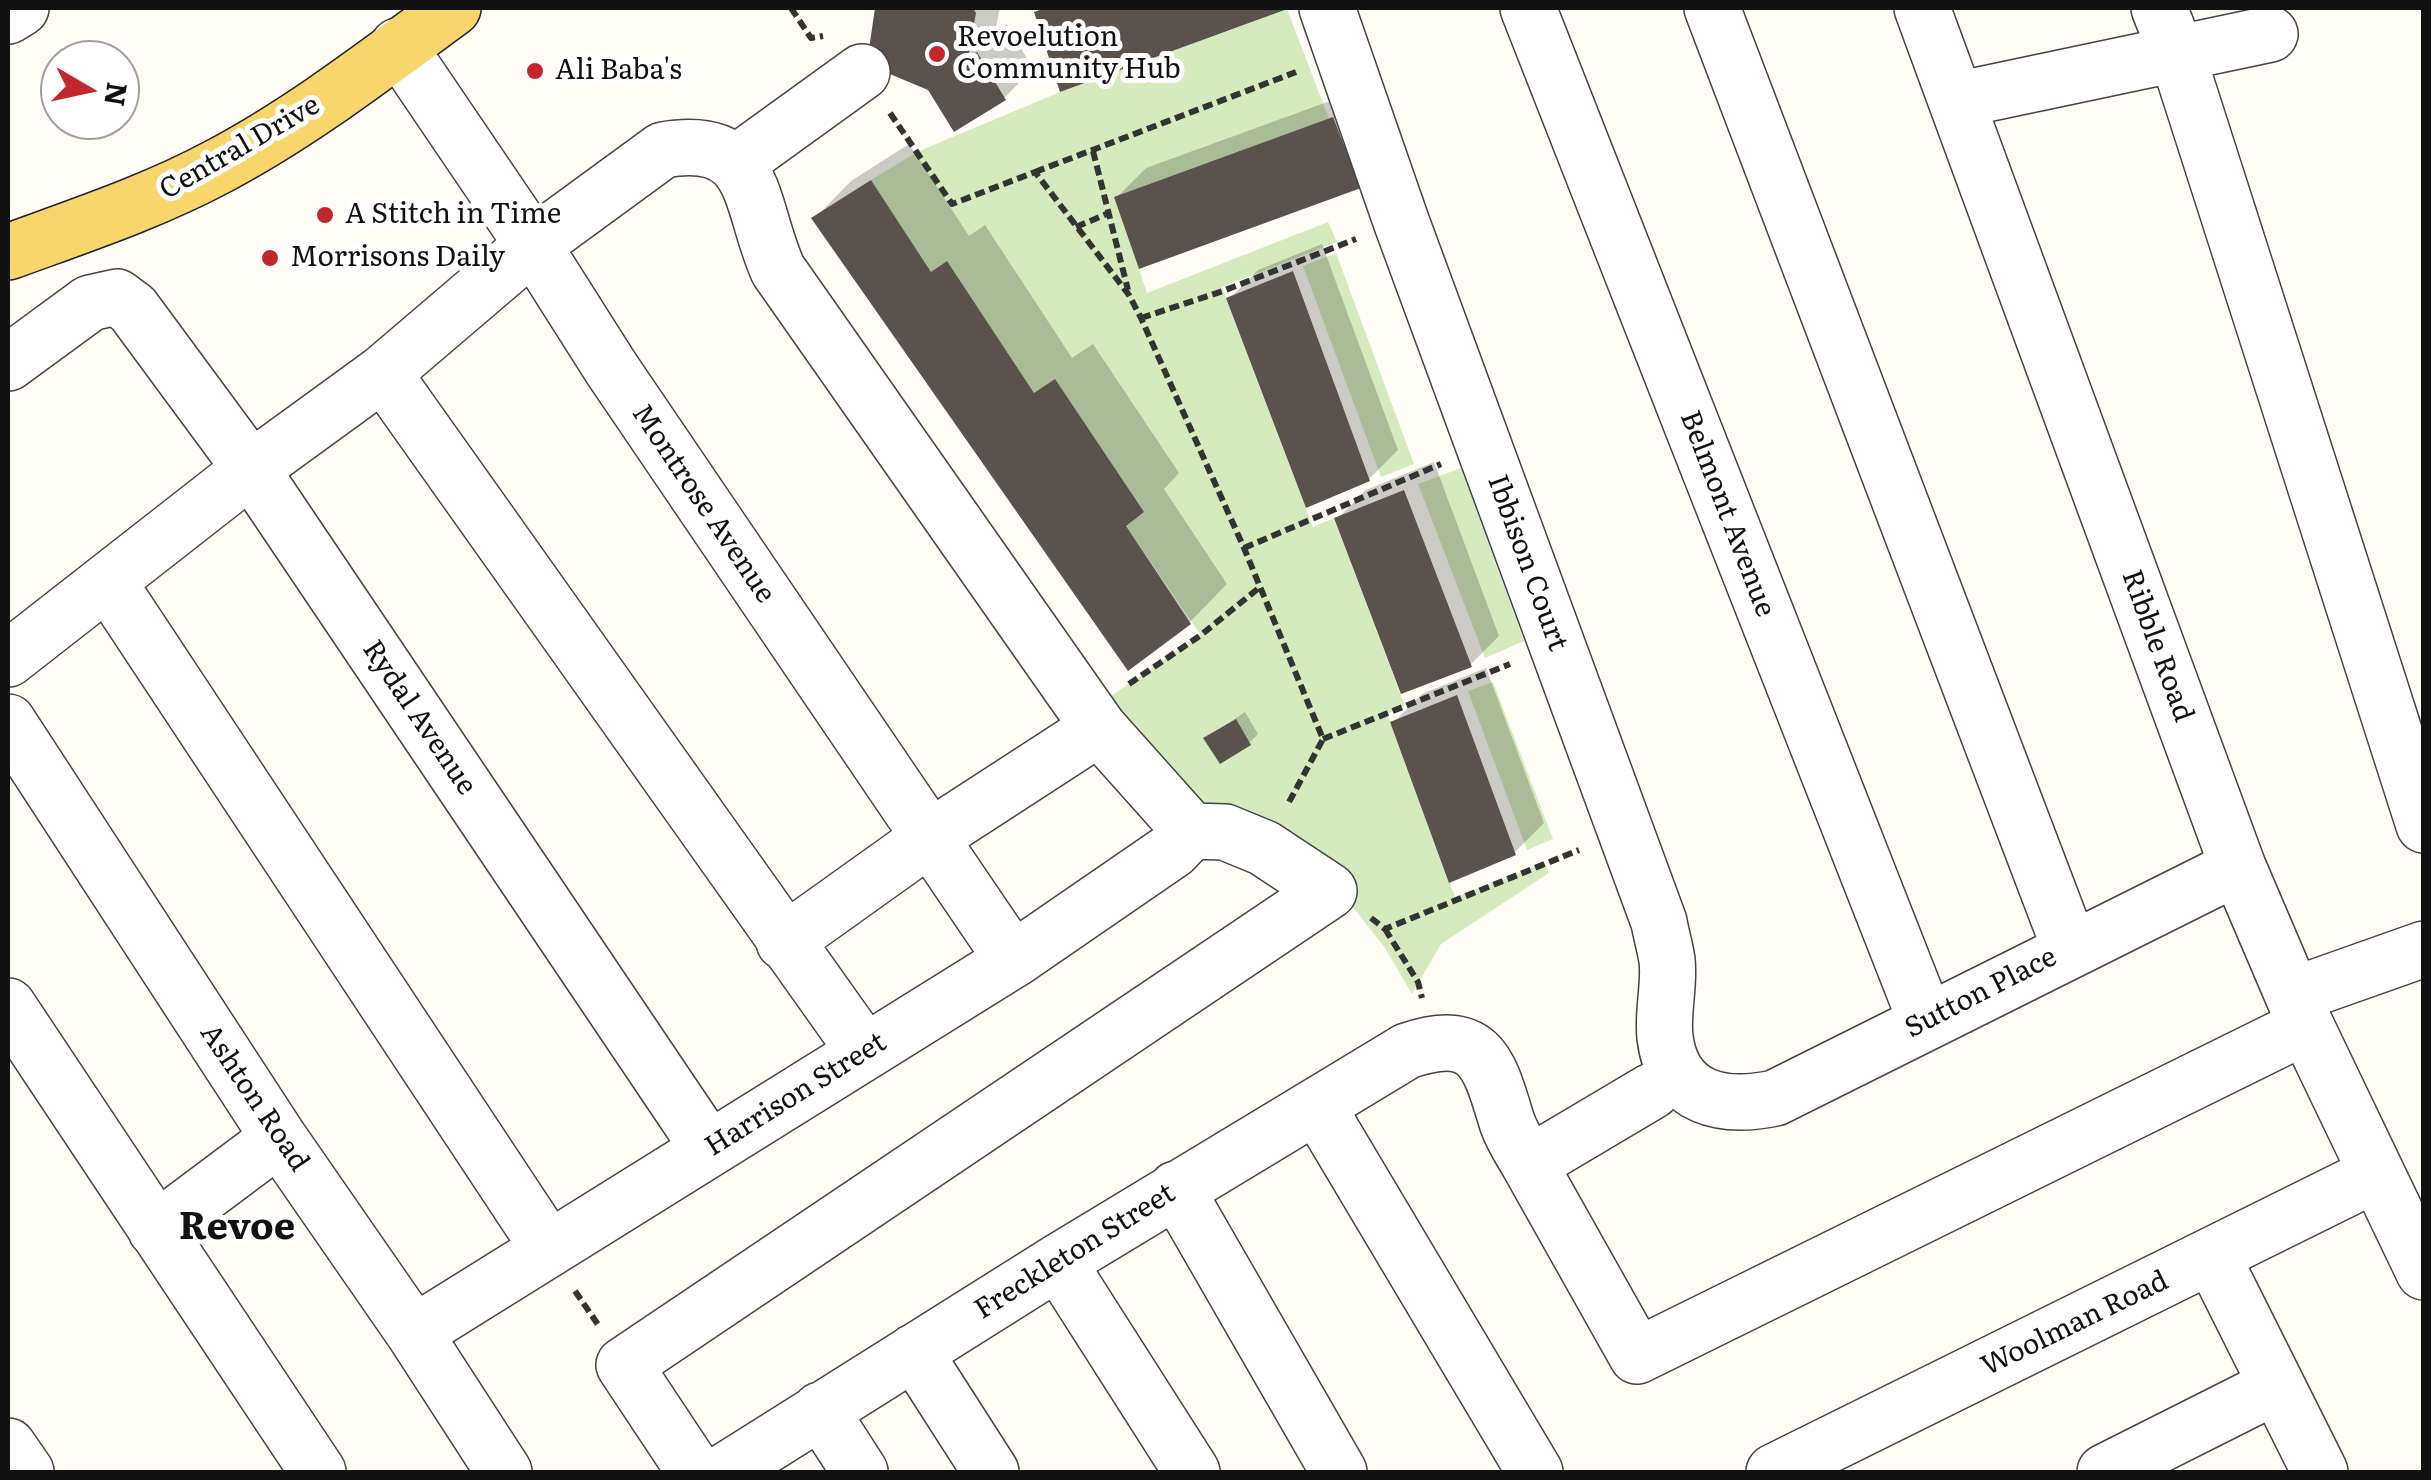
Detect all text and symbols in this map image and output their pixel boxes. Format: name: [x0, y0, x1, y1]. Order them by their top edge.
place label: Revoelution Community Hub: [957, 21, 1181, 87]
north arrow: [40, 40, 140, 140]
marker: Revoelution Community Hub: [926, 43, 948, 65]
place label: Ali Baba's: [555, 54, 682, 88]
marker: Ali Baba's: [524, 60, 546, 82]
text: N: [95, 79, 140, 109]
street label: Central Drive: [154, 89, 326, 207]
place label: A Stitch in Time: [345, 198, 561, 232]
marker: A Stitch in Time: [314, 204, 336, 226]
place label: Morrisons Daily: [290, 241, 505, 275]
marker: Morrisons Daily: [259, 247, 281, 269]
street label: Montrose Avenue: [624, 398, 782, 610]
street label: Belmont Avenue: [1672, 406, 1782, 622]
street label: Ibbison Court: [1480, 470, 1574, 656]
street label: Ribble Road: [2114, 566, 2200, 726]
street label: Rydal Avenue: [355, 634, 483, 802]
street label: Sutton Place: [1900, 940, 2062, 1046]
street label: Ashton Road: [192, 1018, 316, 1178]
street label: Harrison Street: [699, 1026, 893, 1164]
street label: Freckleton Street: [969, 1177, 1181, 1327]
district label: Revoe: [179, 1205, 295, 1251]
street label: Woolman Road: [1976, 1264, 2174, 1384]

